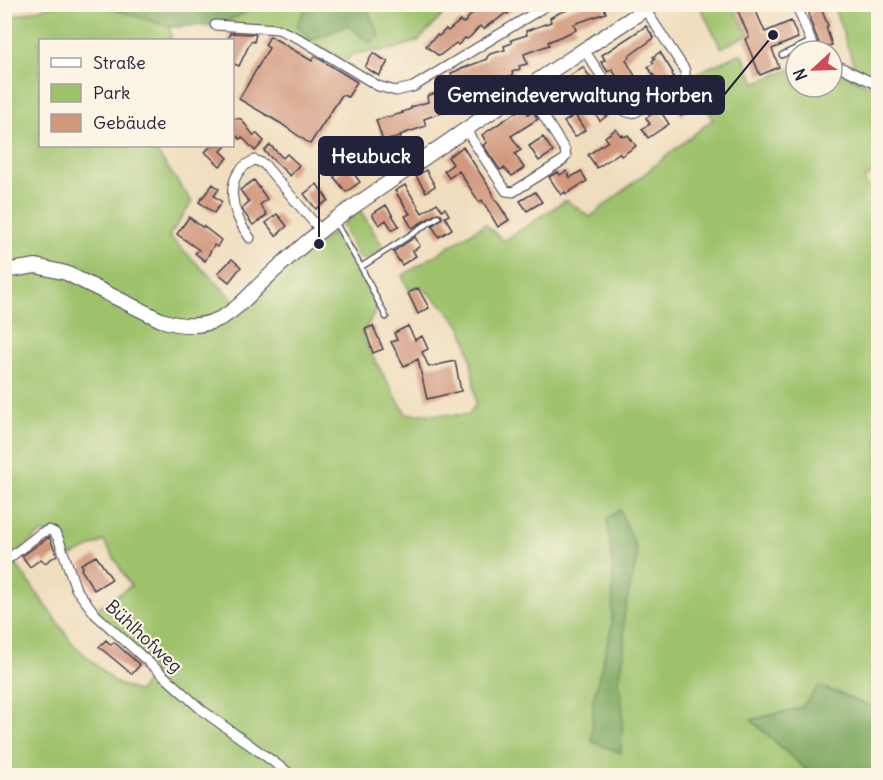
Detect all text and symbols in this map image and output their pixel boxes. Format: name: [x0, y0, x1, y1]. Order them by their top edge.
legend: [39, 39, 234, 147]
north arrow: [784, 39, 844, 99]
text: Straße: [93, 51, 146, 74]
text: N: [789, 66, 811, 83]
callout: Gemeindeverwaltung Horben: [435, 76, 724, 114]
text: Park: [93, 81, 130, 104]
text: Gemeindeverwaltung Horben: [447, 82, 713, 107]
text: Gebäude: [93, 111, 166, 134]
callout: Heubuck: [319, 137, 423, 175]
text: Heubuck: [331, 143, 411, 168]
street label: Bühlhofweg: [101, 595, 187, 677]

